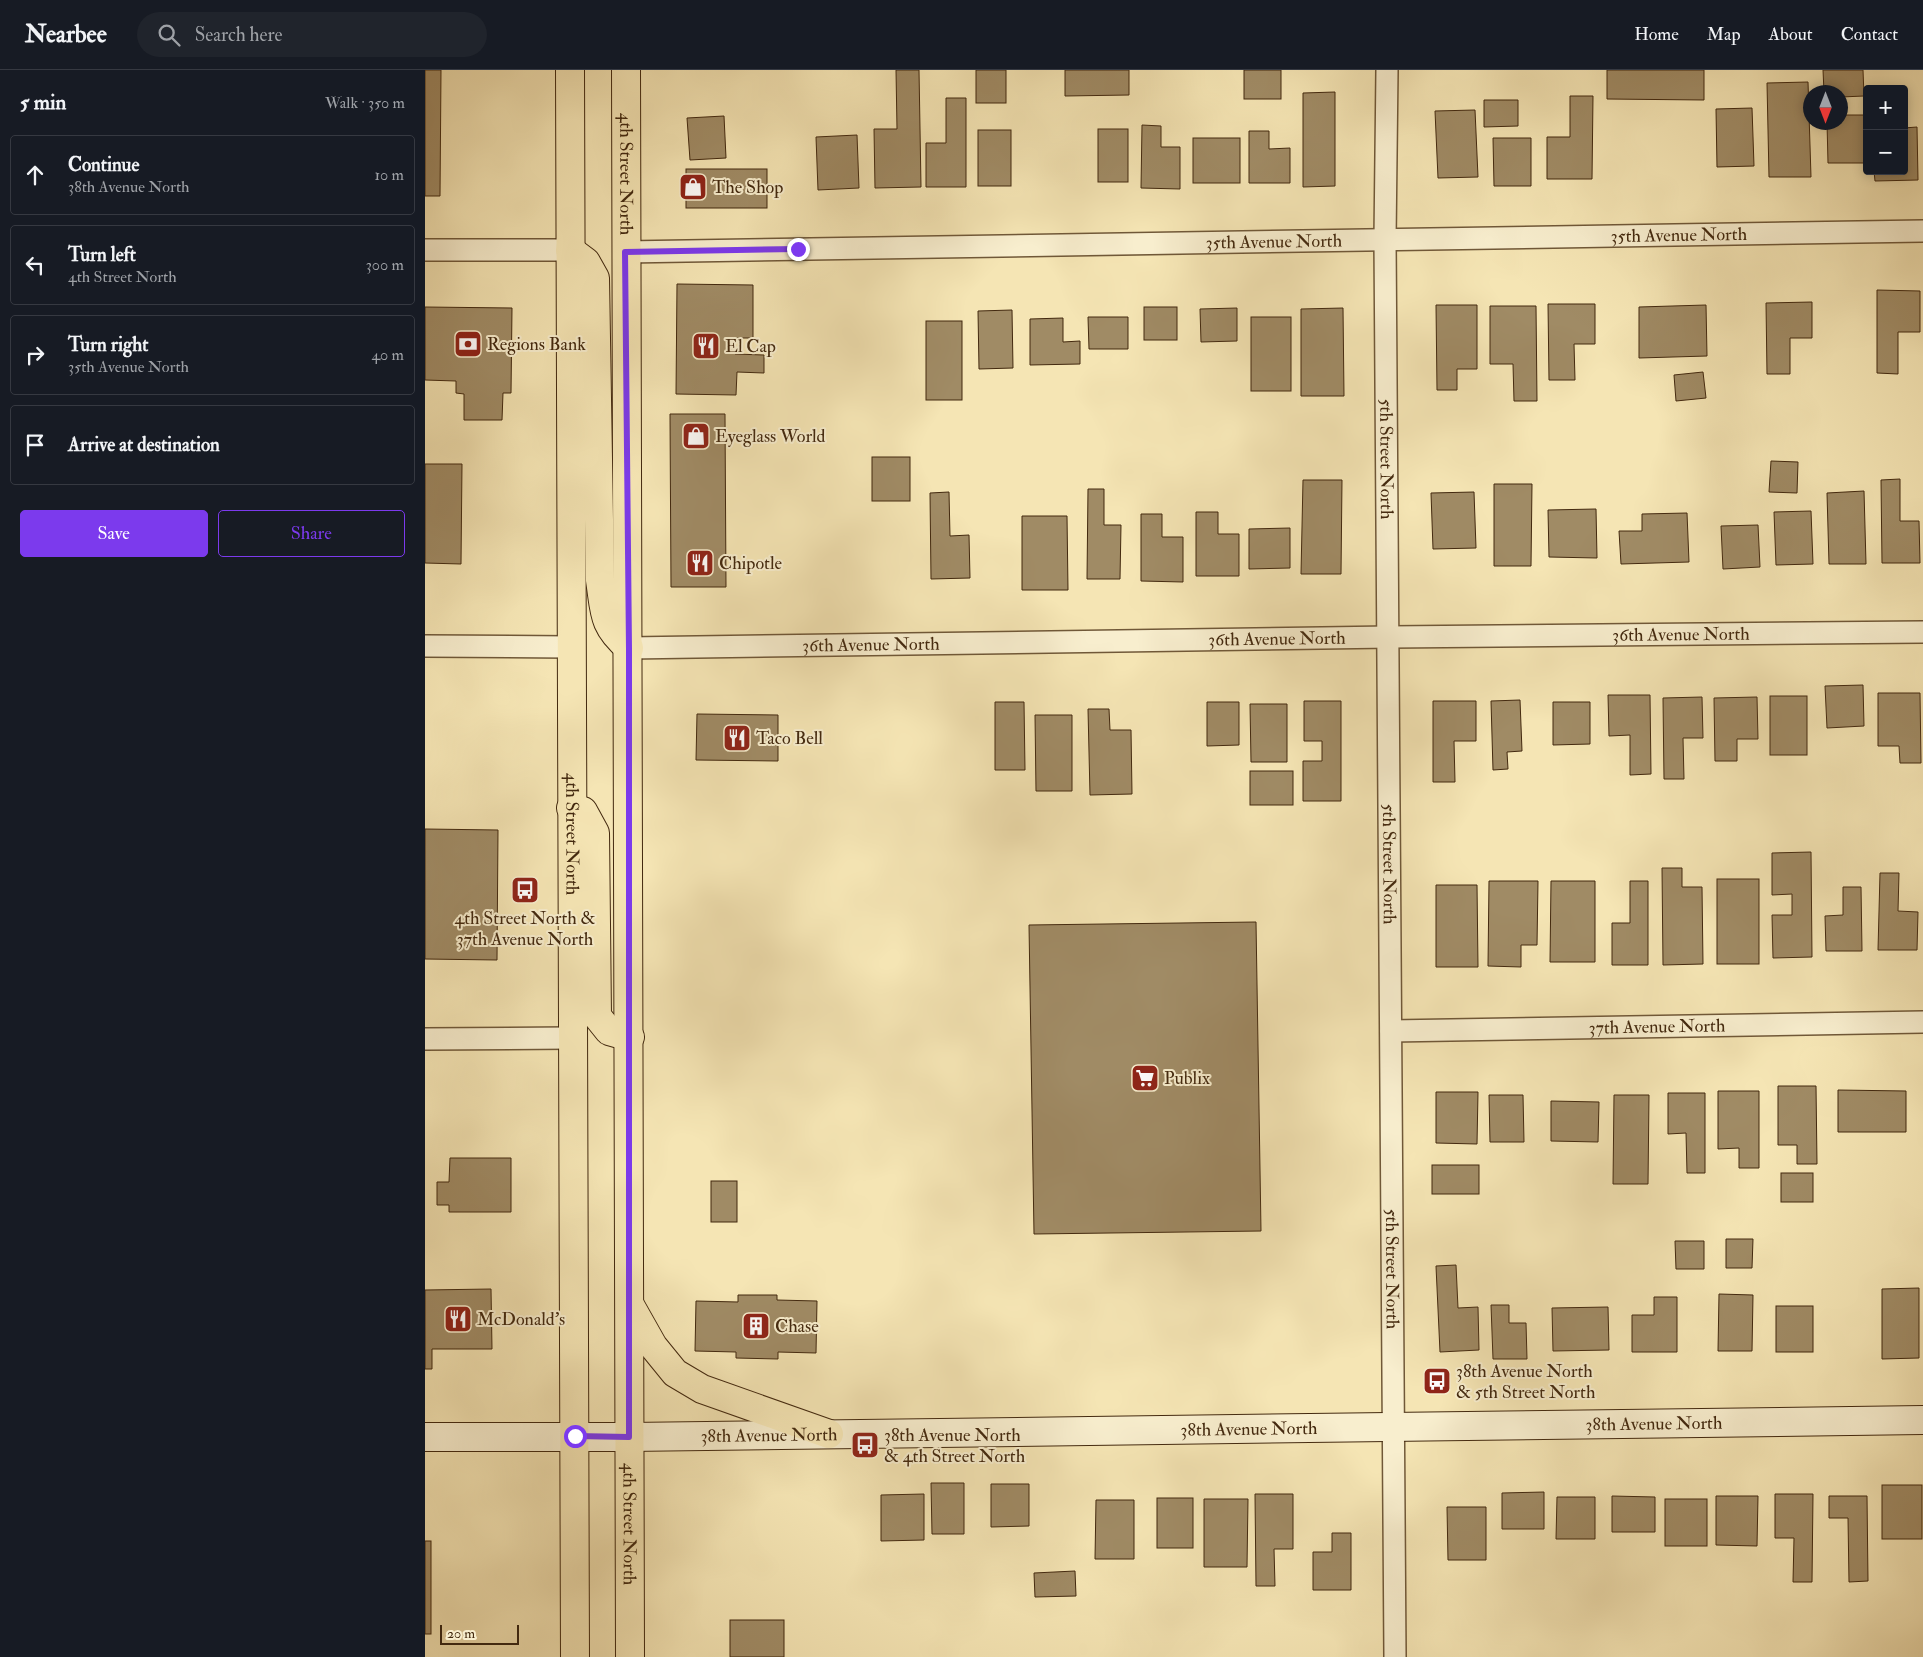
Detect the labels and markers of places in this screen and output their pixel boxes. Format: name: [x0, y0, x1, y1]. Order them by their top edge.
shop icon: The Shop: [678, 172, 708, 202]
place label: The Shop: [712, 176, 783, 199]
bank icon: Regions Bank: [453, 329, 483, 359]
restaurant icon: El Cap: [691, 331, 721, 361]
place label: Regions Bank: [487, 333, 586, 356]
place label: El Cap: [725, 335, 776, 358]
shop icon: Eyeglass World: [681, 421, 711, 451]
place label: Eyeglass World: [715, 425, 826, 448]
restaurant icon: Chipotle: [685, 548, 715, 578]
place label: Chipotle: [719, 552, 783, 575]
restaurant icon: Taco Bell: [722, 723, 752, 753]
place label: Taco Bell: [756, 727, 823, 750]
bus stop icon: 4th Street North & 37th Avenue North: [510, 875, 540, 905]
place label: 4th Street North & 37th Avenue North: [454, 907, 596, 951]
supermarket icon: Publix: [1130, 1063, 1160, 1093]
place label: Publix: [1164, 1067, 1210, 1090]
restaurant icon: McDonald's: [443, 1304, 473, 1334]
place label: McDonald's: [477, 1308, 565, 1331]
building icon: Chase: [741, 1311, 771, 1341]
place label: Chase: [775, 1315, 819, 1338]
place label: 38th Avenue North & 5th Street North: [1456, 1360, 1596, 1404]
bus stop icon: 38th Avenue North & 5th Street North: [1422, 1366, 1452, 1396]
place label: 38th Avenue North & 4th Street North: [884, 1424, 1026, 1468]
bus stop icon: 38th Avenue North & 4th Street North: [850, 1430, 880, 1460]

